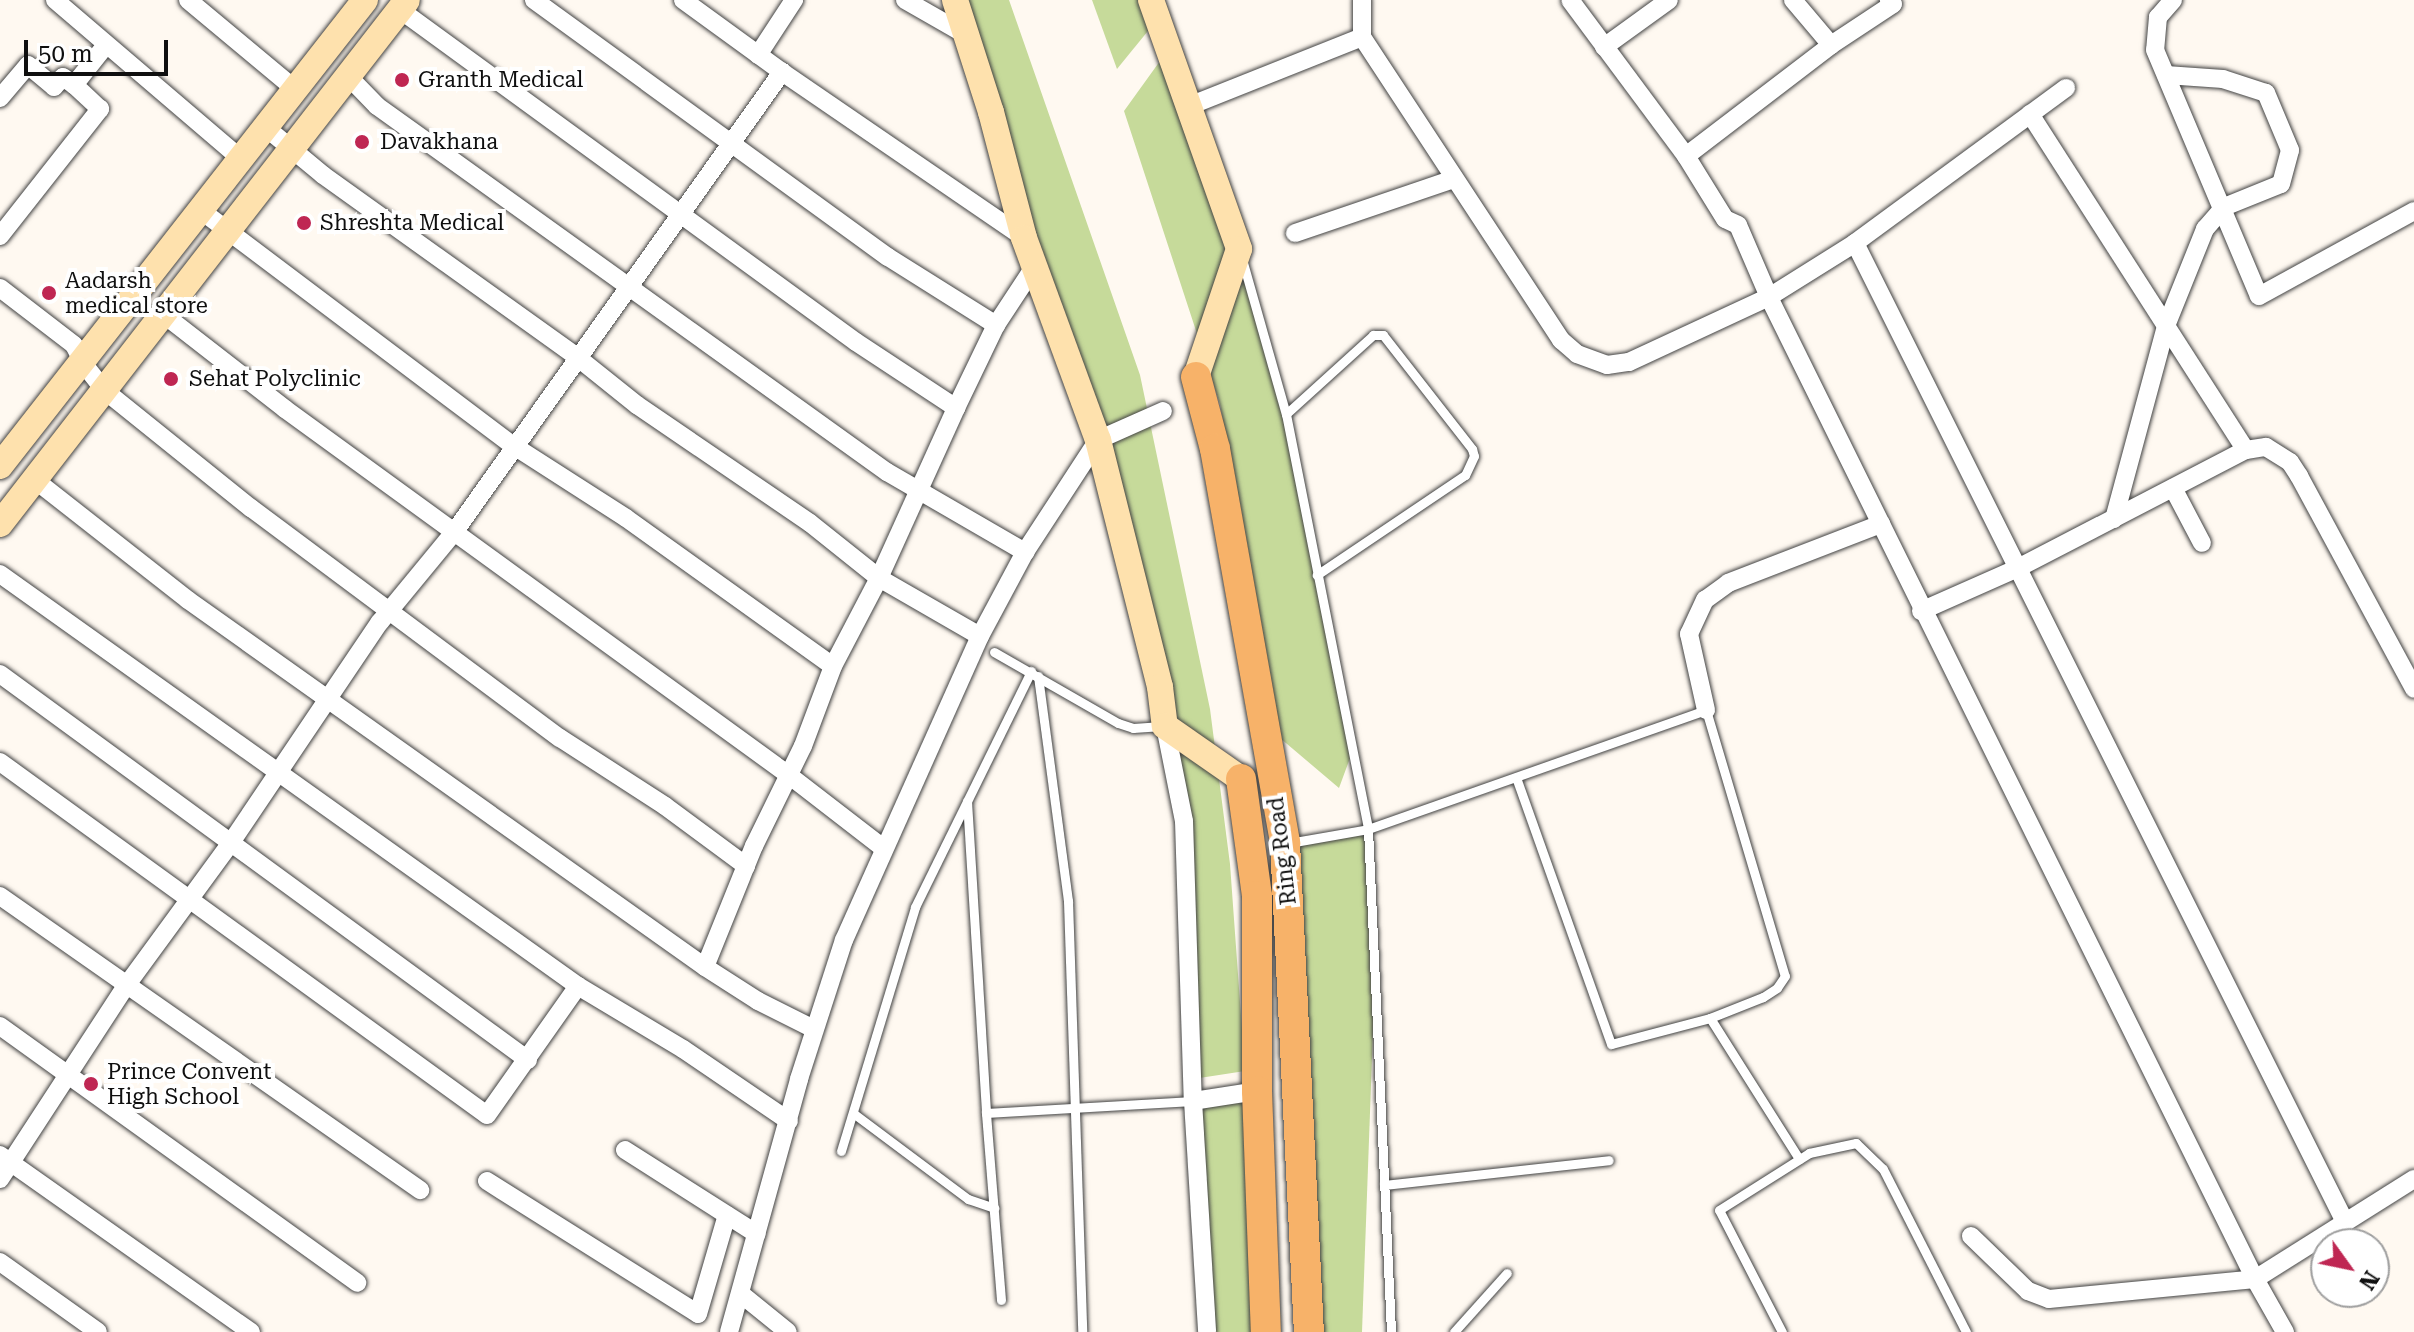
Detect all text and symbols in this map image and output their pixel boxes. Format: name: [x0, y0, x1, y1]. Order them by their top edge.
scale bar: [28, 24, 172, 74]
text: 50 m: [38, 40, 93, 68]
place label: Granth Medical: [418, 67, 583, 93]
marker: Granth Medical: [393, 71, 411, 89]
place label: Davakhana: [380, 129, 498, 155]
marker: Davakhana: [351, 131, 373, 153]
place label: Shreshta Medical: [320, 210, 504, 236]
marker: Shreshta Medical: [295, 214, 313, 232]
place label: Aadarsh medical store: [65, 267, 208, 318]
marker: Aadarsh medical store: [40, 284, 58, 302]
place label: Sehat Polyclinic: [189, 366, 361, 392]
marker: Sehat Polyclinic: [160, 368, 182, 390]
street label: Ring Road: [1262, 795, 1302, 907]
place label: Prince Convent High School: [107, 1058, 272, 1110]
marker: Prince Convent High School: [82, 1075, 100, 1093]
north arrow: [2310, 1228, 2390, 1308]
text: N: [2354, 1266, 2384, 1294]

